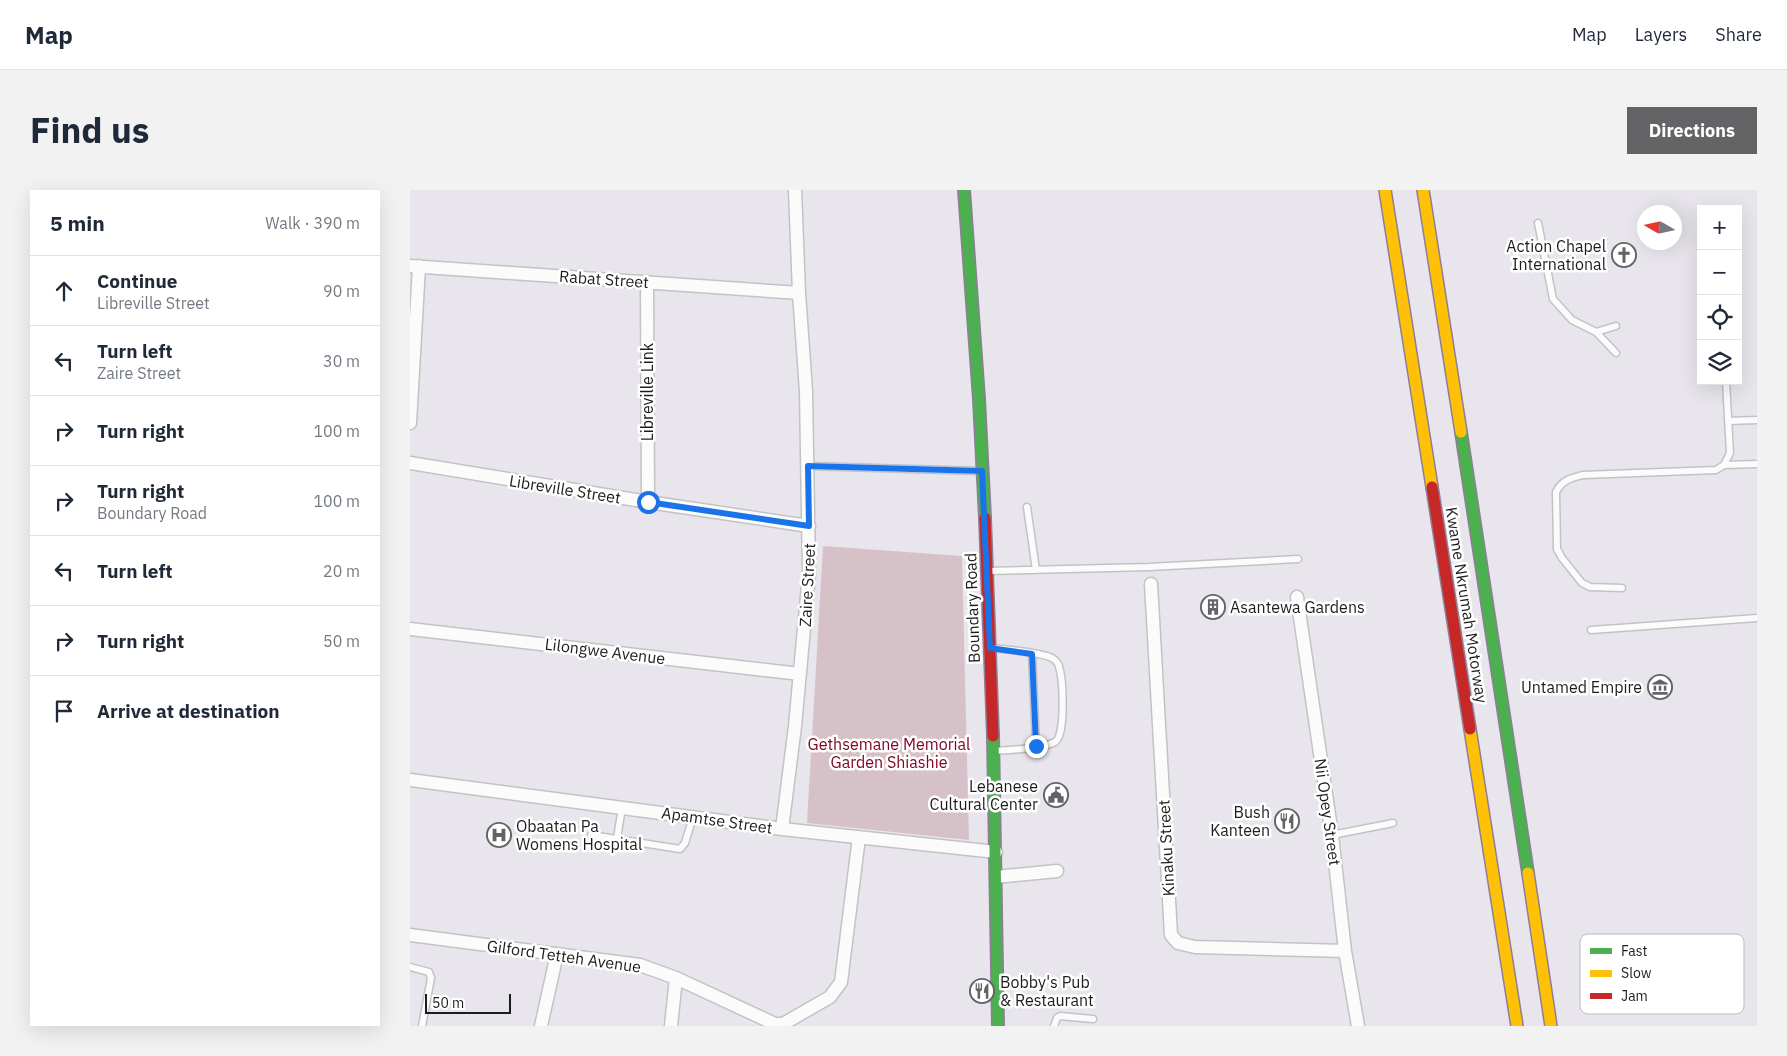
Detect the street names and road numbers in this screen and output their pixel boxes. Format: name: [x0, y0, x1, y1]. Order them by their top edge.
street label: Rabat Street: [559, 266, 649, 292]
street label: Libreville Link: [637, 342, 657, 441]
street label: Libreville Street: [508, 470, 622, 508]
street label: Kwame Nkrumah Motorway: [1442, 506, 1492, 704]
street label: Zaire Street: [795, 542, 819, 628]
street label: Boundary Road: [960, 553, 984, 663]
street label: Lilongwe Avenue: [544, 634, 667, 668]
street label: Nii Opey Street: [1311, 757, 1345, 867]
street label: Kinaku Street: [1153, 799, 1179, 897]
street label: Apamtse Street: [660, 802, 774, 838]
street label: Gilford Tetteh Avenue: [486, 935, 643, 977]

